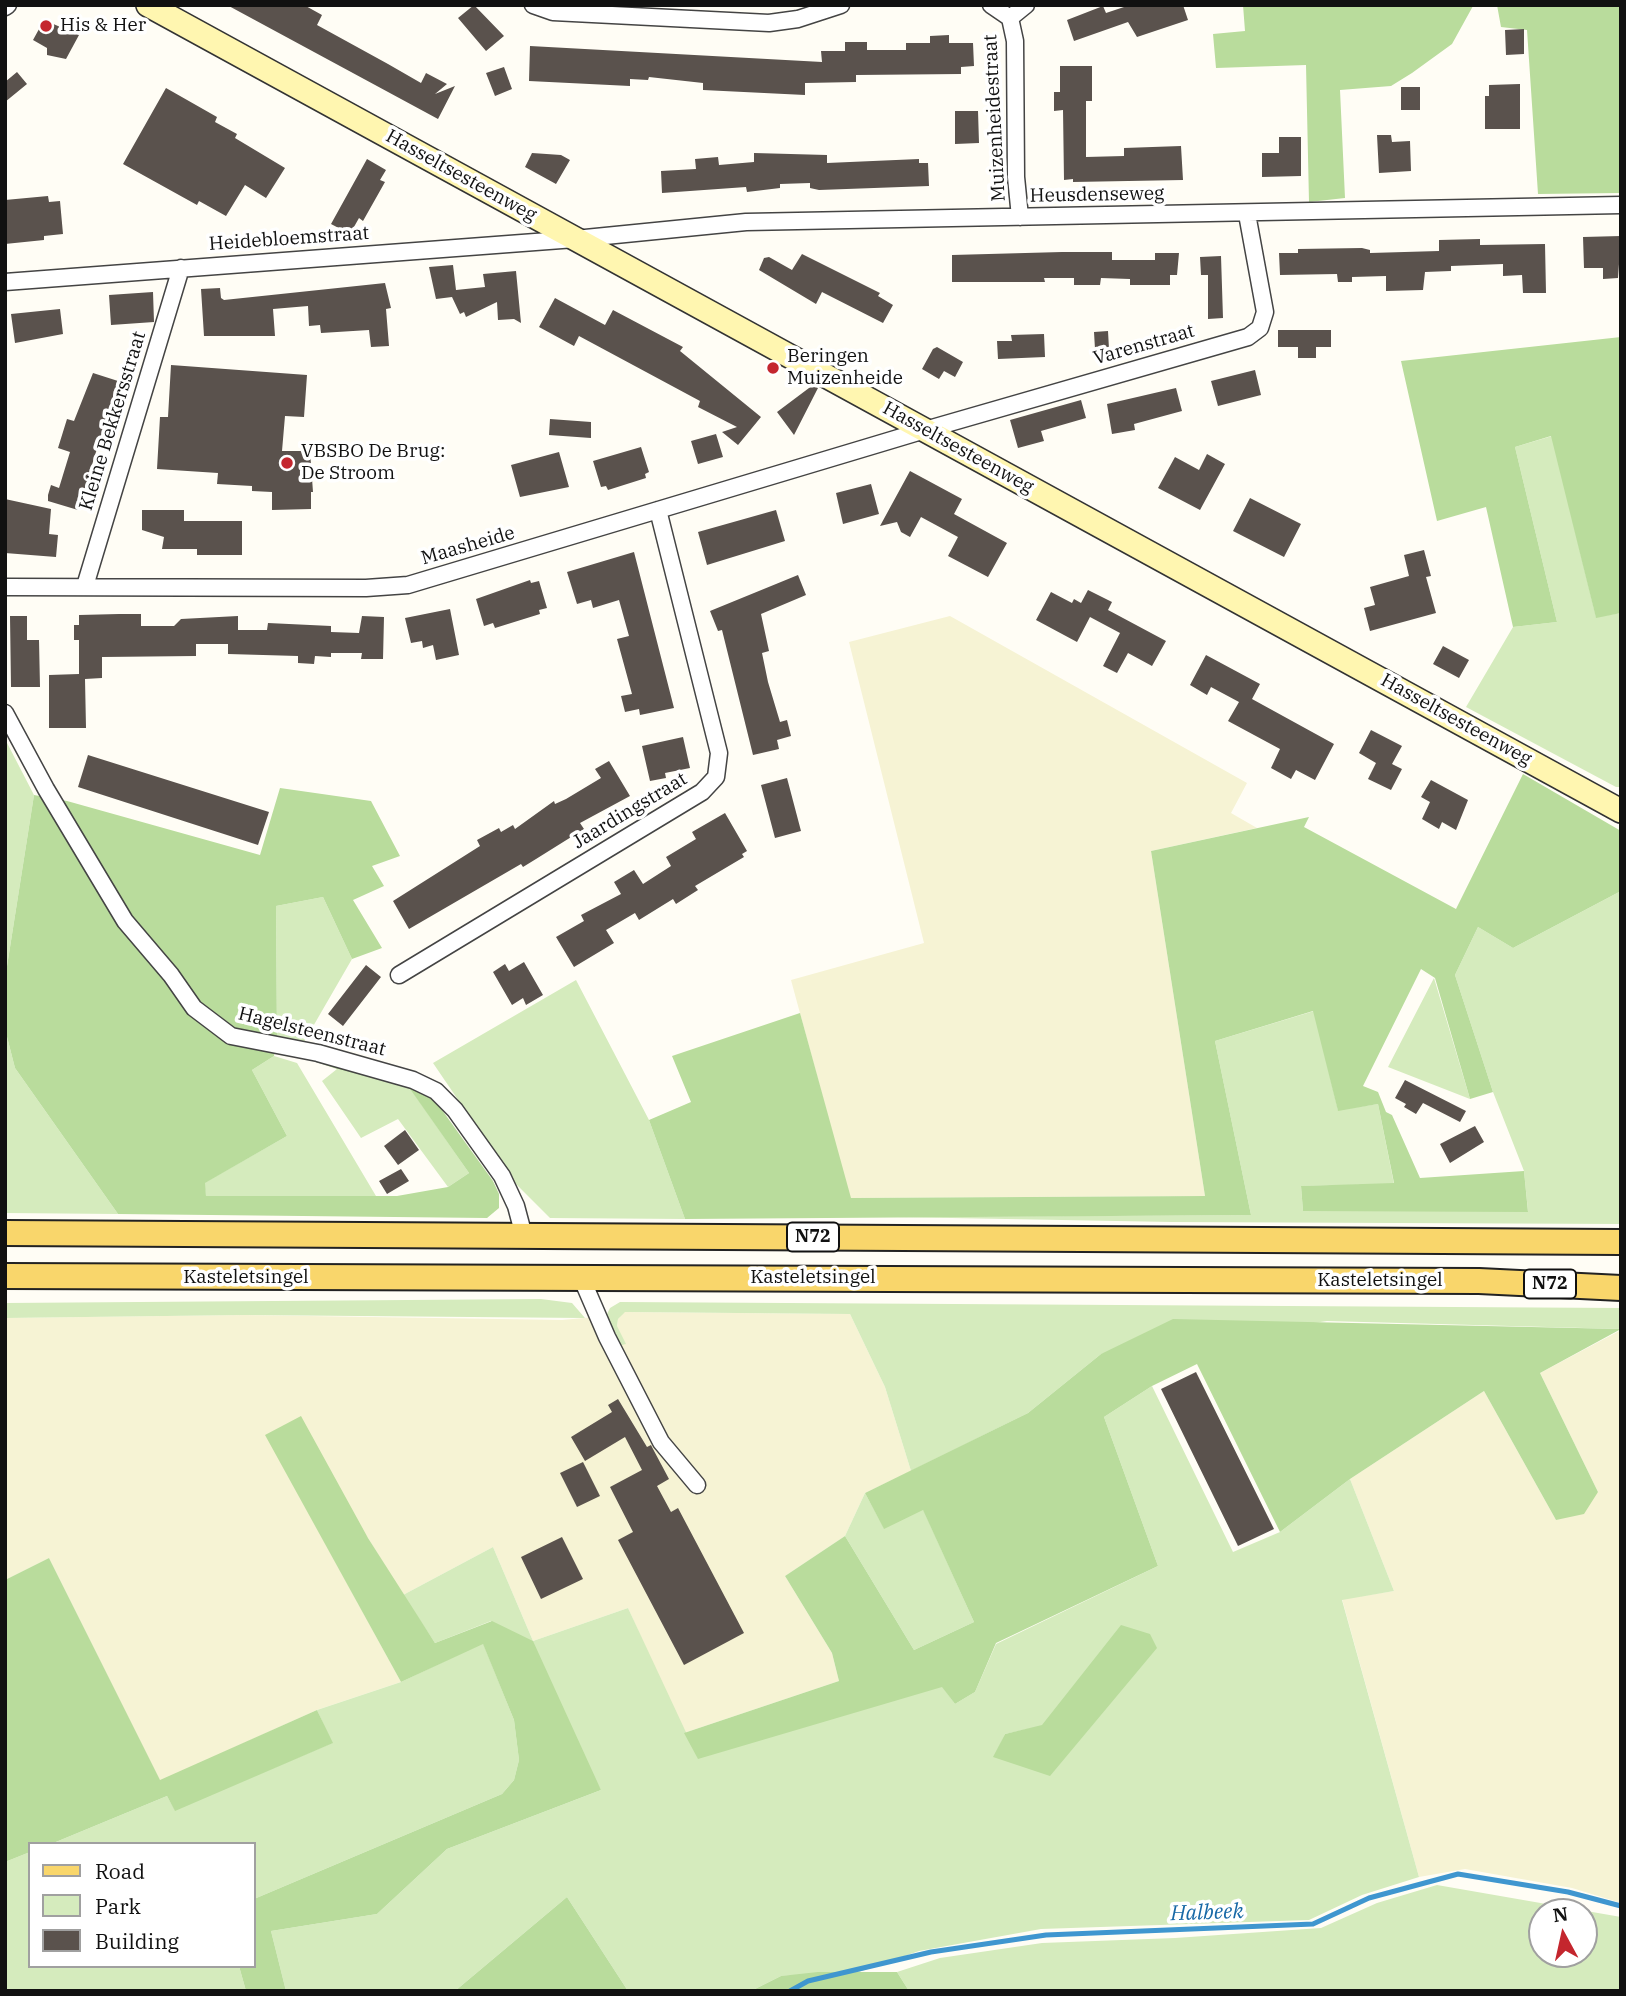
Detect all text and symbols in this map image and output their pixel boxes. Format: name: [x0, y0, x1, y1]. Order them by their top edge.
place label: His & Her: [60, 15, 146, 37]
marker: His & Her: [38, 18, 54, 34]
street label: Muizenheidestraat: [979, 34, 1011, 202]
street label: Hasseltsesteenweg: [382, 125, 540, 227]
street label: Heusdenseweg: [1029, 182, 1165, 208]
street label: Heidebloemstraat: [208, 222, 370, 256]
street label: Varenstraat: [1091, 320, 1197, 370]
street label: Kleine Bekkersstraat: [75, 329, 151, 513]
place label: Beringen Muizenheide: [787, 346, 903, 390]
marker: Beringen Muizenheide: [765, 360, 781, 376]
street label: Hasseltsesteenweg: [879, 397, 1037, 499]
place label: VBSBO De Brug: De Stroom: [301, 441, 445, 485]
marker: VBSBO De Brug: De Stroom: [279, 455, 295, 471]
street label: Maasheide: [419, 522, 517, 570]
street label: Hasseltsesteenweg: [1377, 669, 1535, 771]
street label: Jaardingstraat: [569, 768, 691, 854]
street label: Hagelsteenstraat: [236, 1003, 388, 1061]
road number: N72: [787, 1222, 839, 1252]
street label: Kasteletsingel: [183, 1267, 309, 1289]
street label: Kasteletsingel: [750, 1267, 876, 1289]
road number: N72: [1524, 1269, 1576, 1298]
street label: Kasteletsingel: [1317, 1270, 1443, 1292]
legend: [28, 1842, 256, 1968]
text: Road: [95, 1857, 145, 1885]
text: Park: [95, 1892, 141, 1920]
north arrow: [1528, 1898, 1598, 1968]
water label: Halbeek: [1170, 1899, 1244, 1927]
text: N: [1551, 1901, 1569, 1927]
text: Building: [95, 1927, 179, 1955]

